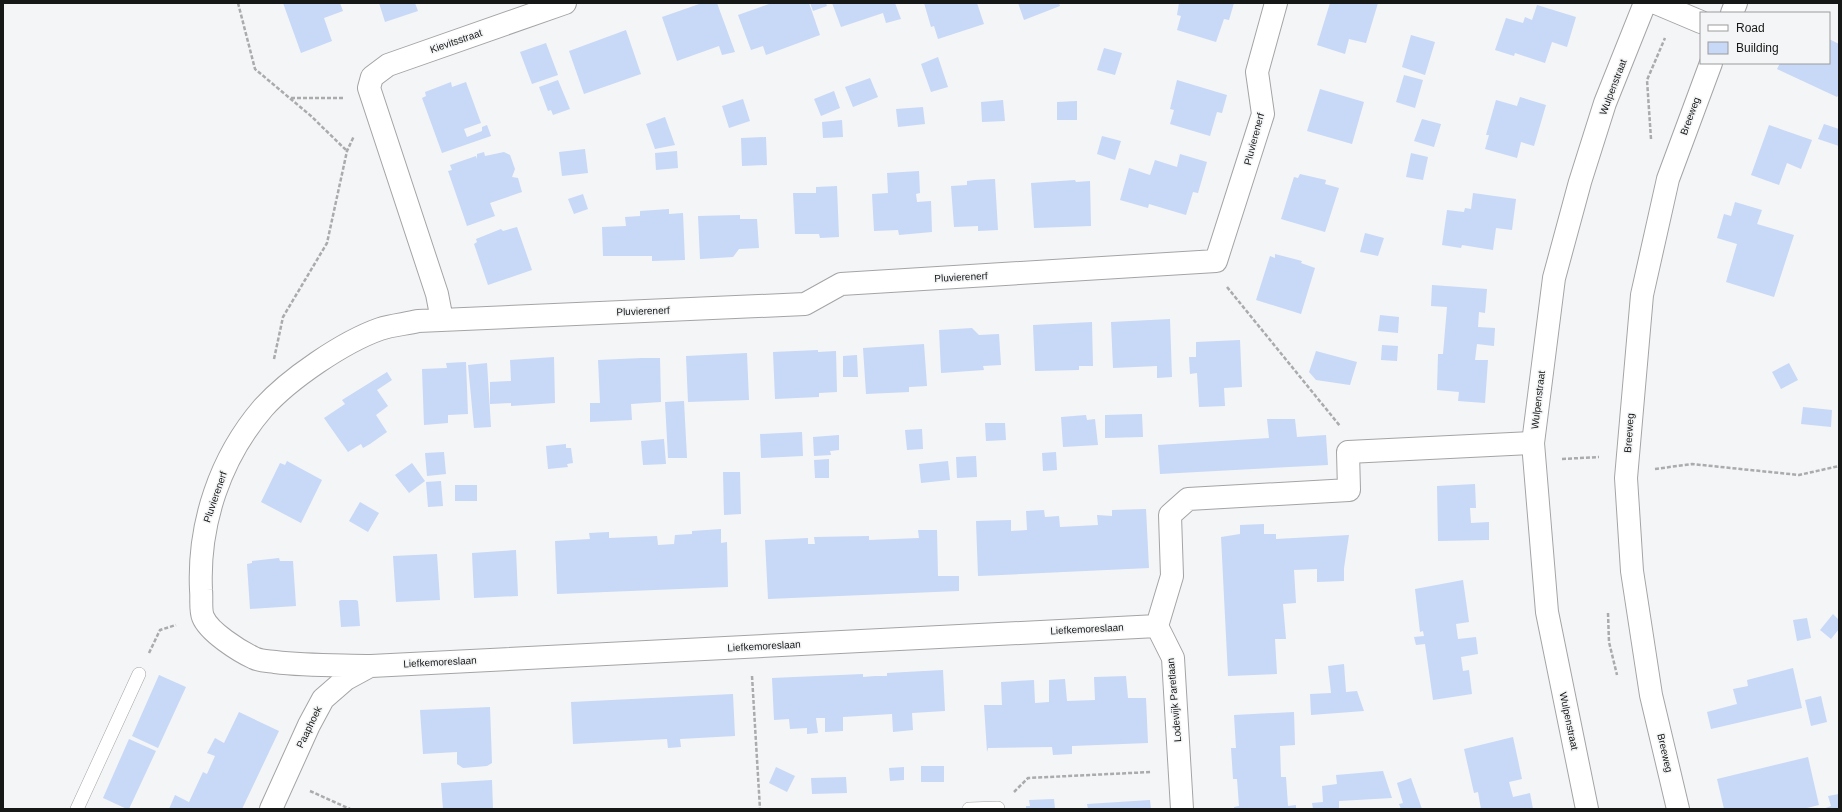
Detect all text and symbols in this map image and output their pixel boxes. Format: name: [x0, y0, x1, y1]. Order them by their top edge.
legend: [1700, 12, 1830, 64]
text: Road: [1736, 21, 1765, 35]
street label: Kievitsstraat: [428, 27, 484, 55]
text: Building: [1736, 41, 1779, 55]
street label: Wulpenstraat: [1597, 57, 1629, 116]
street label: Breeweg: [1678, 96, 1702, 136]
street label: Pluvierenerf: [1242, 112, 1266, 166]
street label: Pluvierenerf: [934, 270, 988, 284]
street label: Pluvierenerf: [616, 305, 670, 317]
street label: Wulpenstraat: [1529, 370, 1547, 430]
street label: Breeweg: [1622, 413, 1636, 453]
street label: Pluvierenerf: [201, 470, 229, 524]
street label: Liefkemoreslaan: [1050, 622, 1124, 636]
street label: Liefkemoreslaan: [727, 639, 801, 653]
street label: Liefkemoreslaan: [403, 655, 477, 669]
street label: Lodewijk Paretlaan: [1165, 657, 1183, 743]
street label: Wulpenstraat: [1558, 691, 1581, 751]
street label: Paaphoek: [294, 703, 324, 750]
street label: Breeweg: [1655, 733, 1675, 773]

